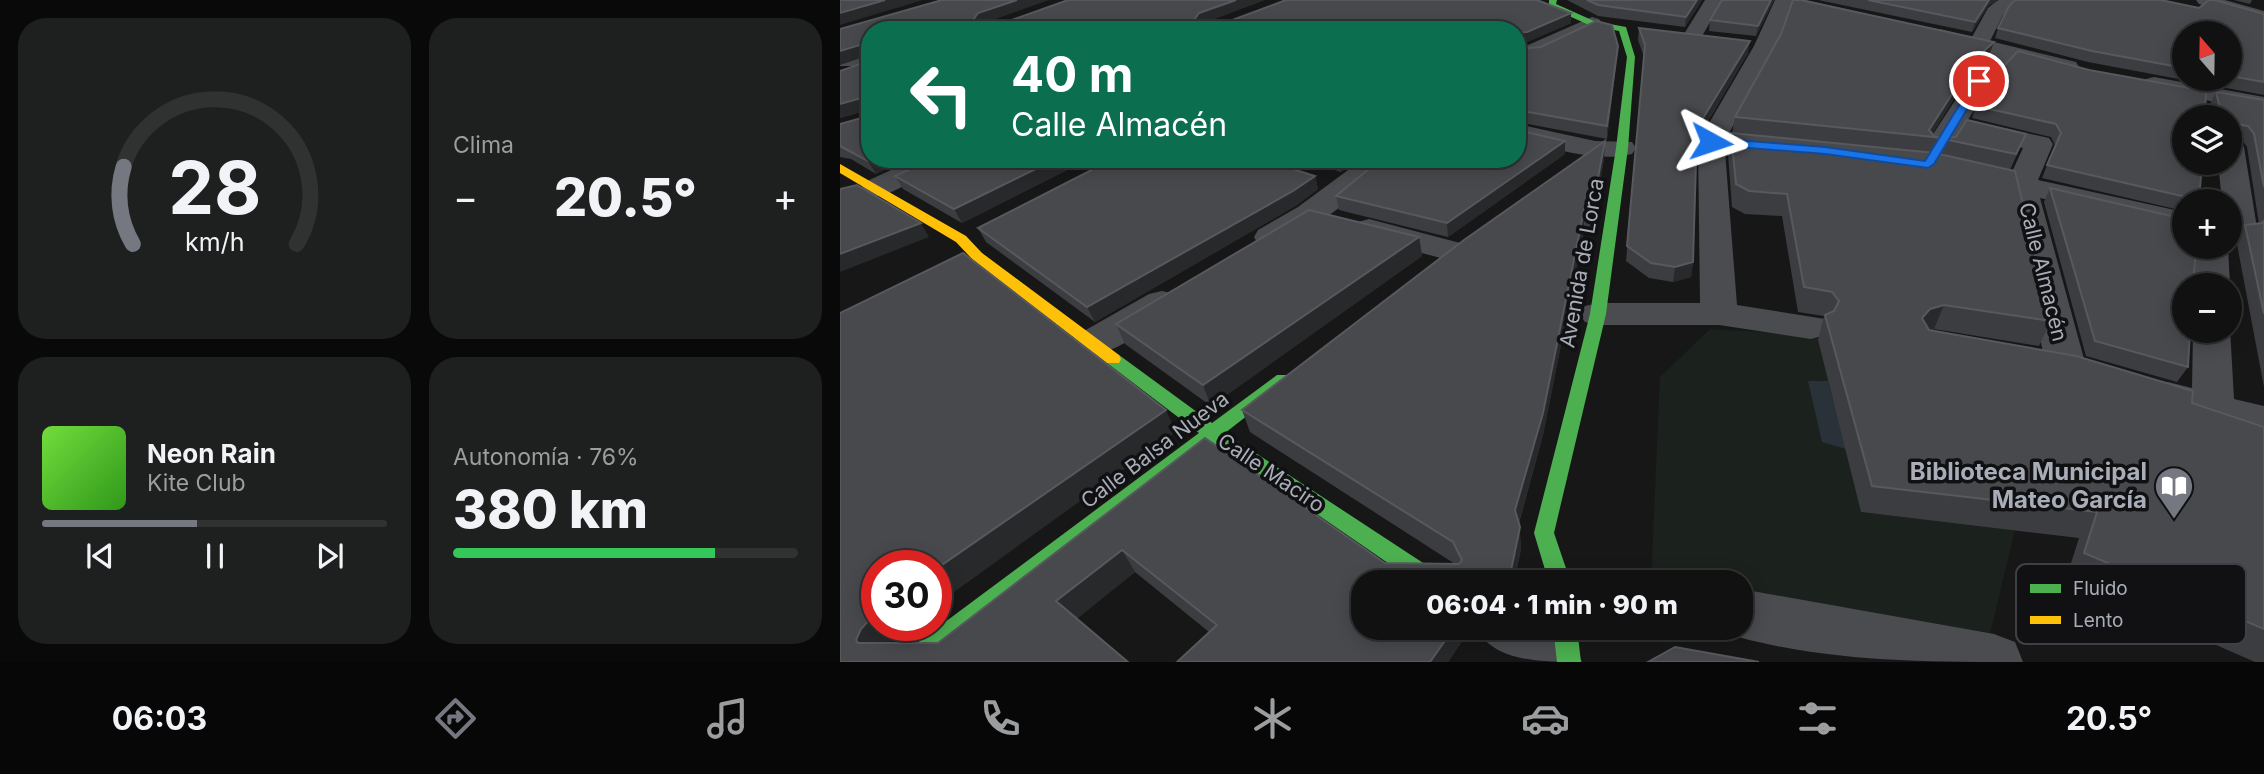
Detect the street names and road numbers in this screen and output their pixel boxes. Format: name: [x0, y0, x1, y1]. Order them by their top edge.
street label: Avenida de Lorca: [1554, 176, 1609, 350]
street label: Calle Almacén: [2014, 200, 2073, 344]
street label: Calle Balsa Nueva: [1076, 386, 1233, 513]
street label: Calle Maciro: [1213, 428, 1329, 517]

